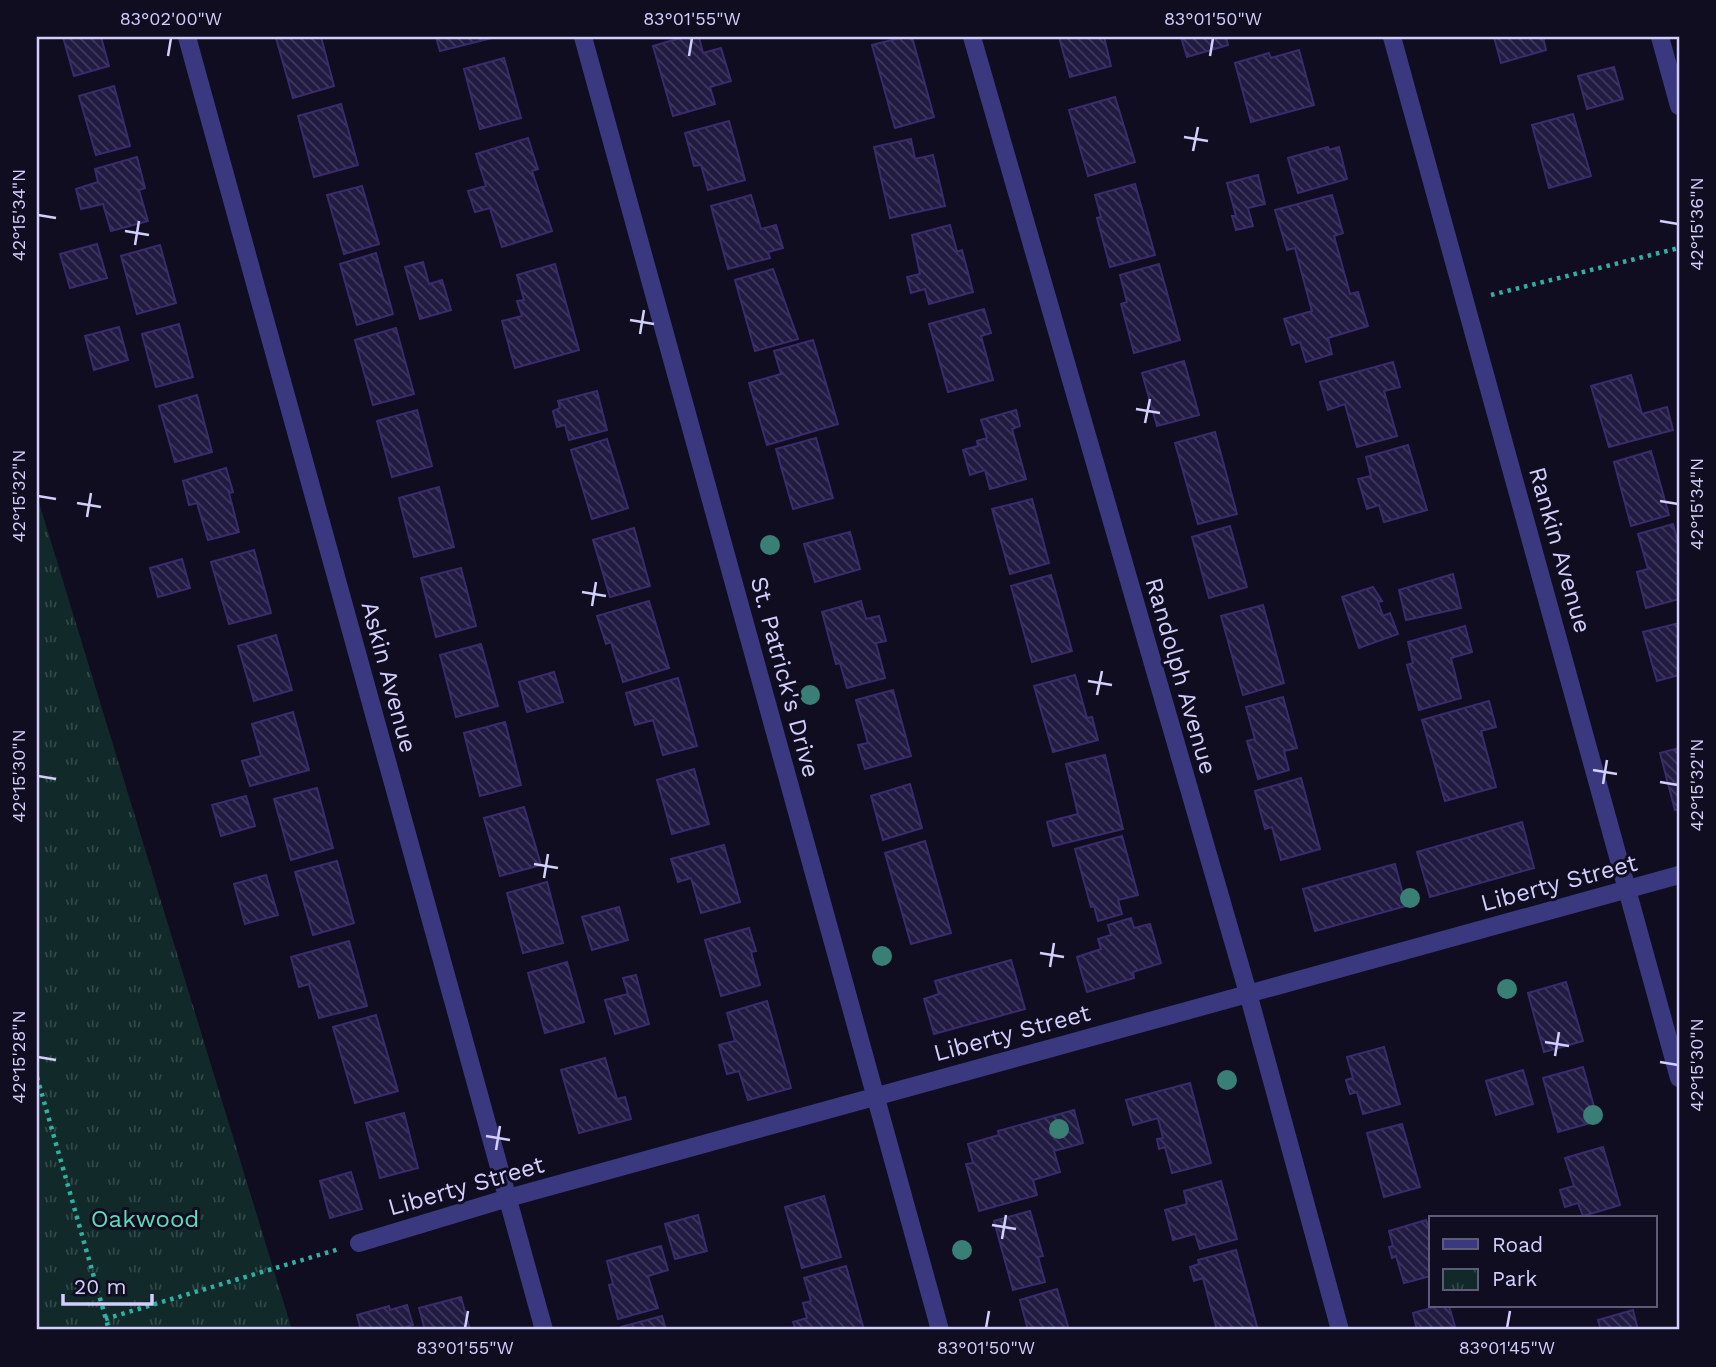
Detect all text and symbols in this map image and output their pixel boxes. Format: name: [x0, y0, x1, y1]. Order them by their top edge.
text: 83°02'00"W: [120, 8, 222, 29]
text: 83°01'55"W: [643, 8, 741, 29]
text: 83°01'50"W: [1164, 8, 1262, 29]
text: 42°15'34"N: [8, 169, 29, 261]
text: 42°15'36"N: [1686, 177, 1707, 271]
text: 42°15'32"N: [8, 450, 29, 542]
text: 42°15'34"N: [1686, 458, 1707, 550]
street label: Rankin Avenue: [1523, 464, 1597, 636]
street label: St. Patrick's Drive: [745, 573, 825, 781]
street label: Randolph Avenue: [1140, 574, 1222, 778]
street label: Askin Avenue: [355, 598, 423, 756]
text: 42°15'30"N: [8, 729, 29, 823]
text: 42°15'32"N: [1686, 739, 1707, 831]
street label: Liberty Street: [1478, 849, 1640, 917]
street label: Liberty Street: [931, 999, 1093, 1067]
text: 42°15'28"N: [8, 1010, 29, 1104]
text: 42°15'30"N: [1686, 1018, 1707, 1112]
street label: Liberty Street: [385, 1150, 547, 1222]
park label: Oakwood: [91, 1205, 199, 1233]
legend: [1429, 1216, 1656, 1308]
text: Road: [1492, 1232, 1543, 1257]
scale bar: [63, 1262, 152, 1306]
text: Park: [1492, 1266, 1537, 1291]
text: 20 m: [74, 1274, 126, 1299]
text: 83°01'55"W: [416, 1337, 514, 1358]
text: 83°01'50"W: [937, 1337, 1035, 1358]
text: 83°01'45"W: [1459, 1337, 1555, 1358]

